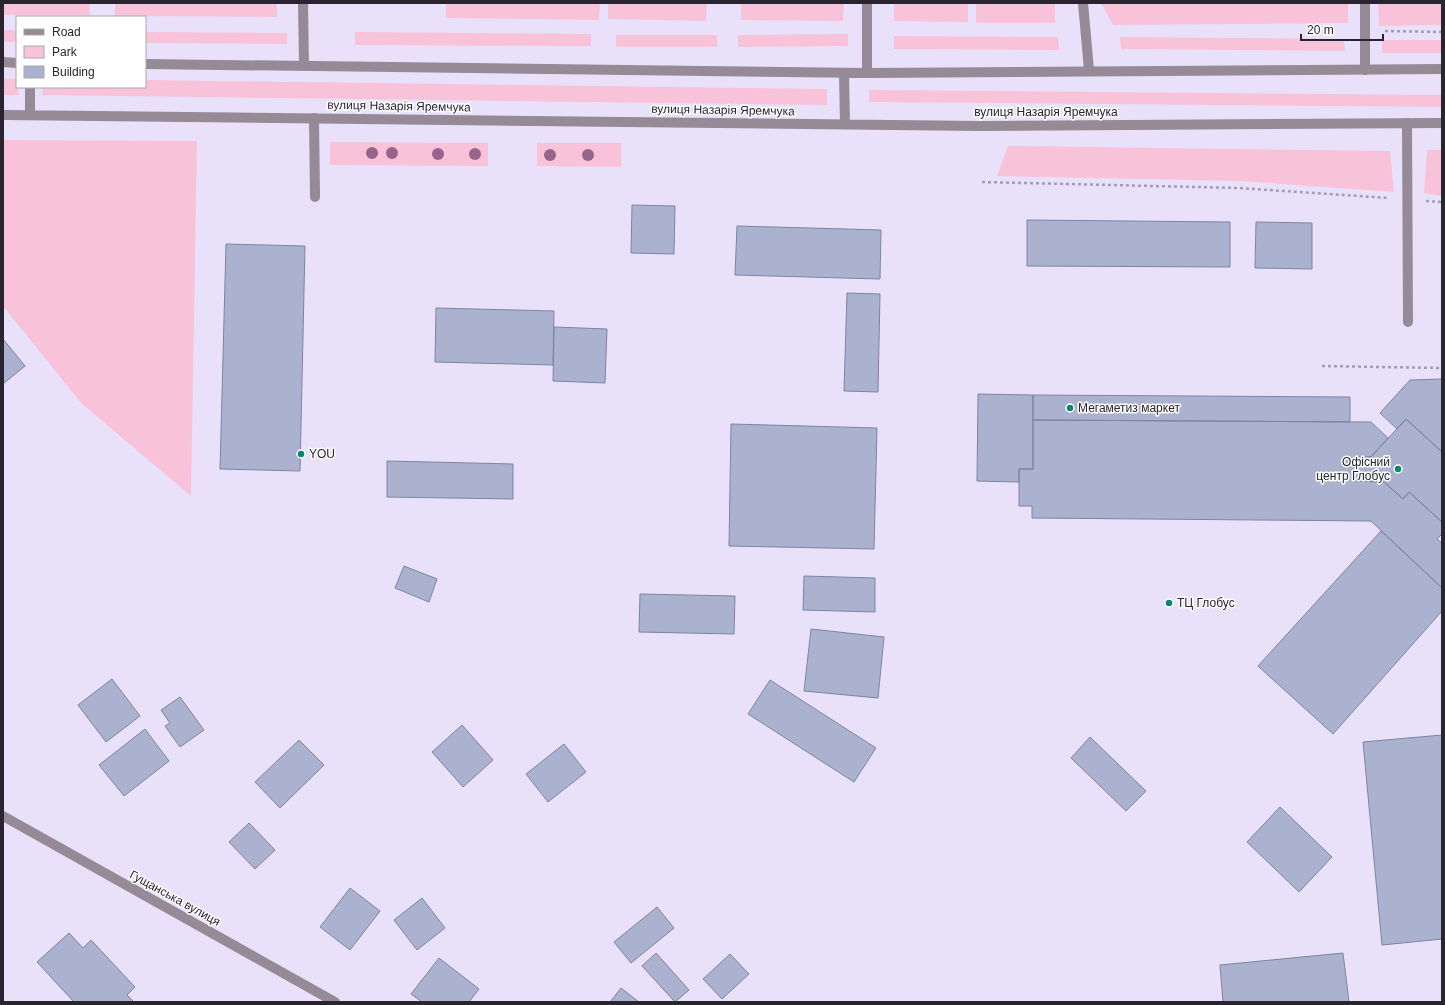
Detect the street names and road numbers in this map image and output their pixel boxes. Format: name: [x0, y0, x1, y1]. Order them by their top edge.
street label: вулиця Назарія Яремчука: [327, 98, 471, 114]
street label: вулиця Назарія Яремчука: [651, 102, 795, 118]
street label: вулиця Назарія Яремчука: [974, 105, 1118, 119]
street label: Гущанська вулиця: [127, 867, 223, 929]

